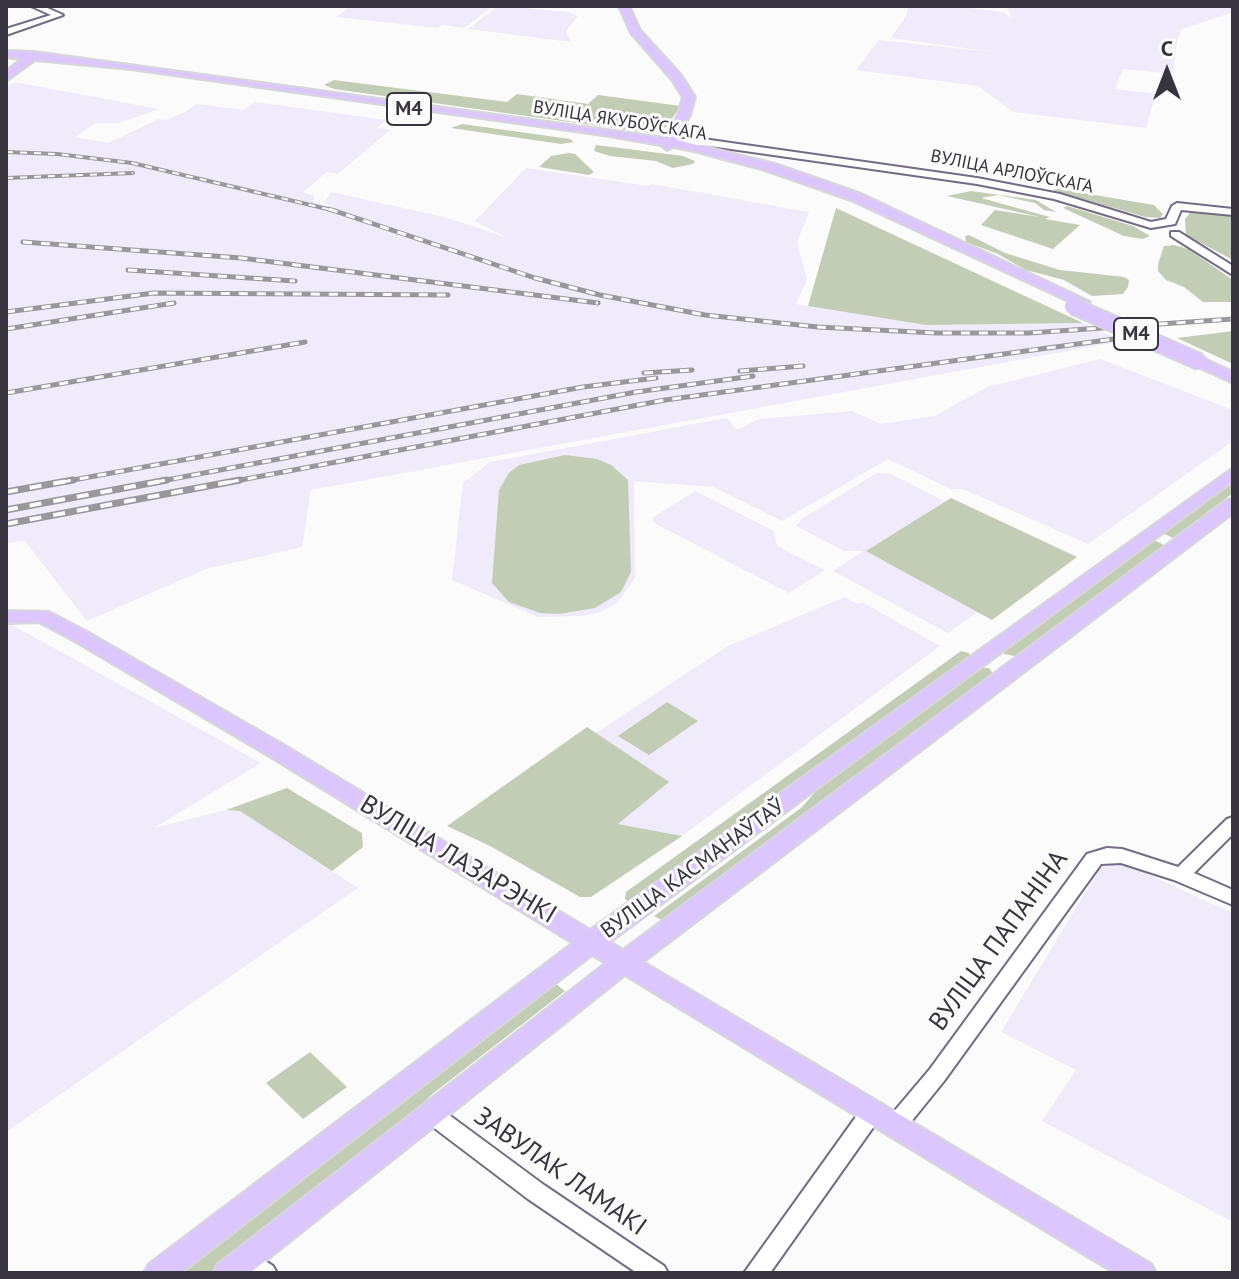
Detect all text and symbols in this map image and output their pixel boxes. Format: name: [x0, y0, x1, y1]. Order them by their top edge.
north arrow: [1127, 32, 1207, 112]
text: С: [1161, 34, 1173, 62]
road number: М4: [387, 93, 431, 125]
street label: ВУЛІЦА ЯКУБОЎСКАГА: [532, 97, 708, 145]
street label: ВУЛІЦА АРЛОЎСКАГА: [929, 146, 1095, 198]
road number: М4: [1114, 318, 1158, 350]
street label: ВУЛІЦА ЛАЗАРЭНКІ: [354, 789, 562, 931]
street label: ВУЛІЦА КАСМАНАЎТАЎ: [596, 793, 790, 945]
street label: ВУЛІЦА ПАПАНІНА: [923, 845, 1075, 1037]
street label: ЗАВУЛАК ЛАМАКІ: [468, 1101, 652, 1243]

